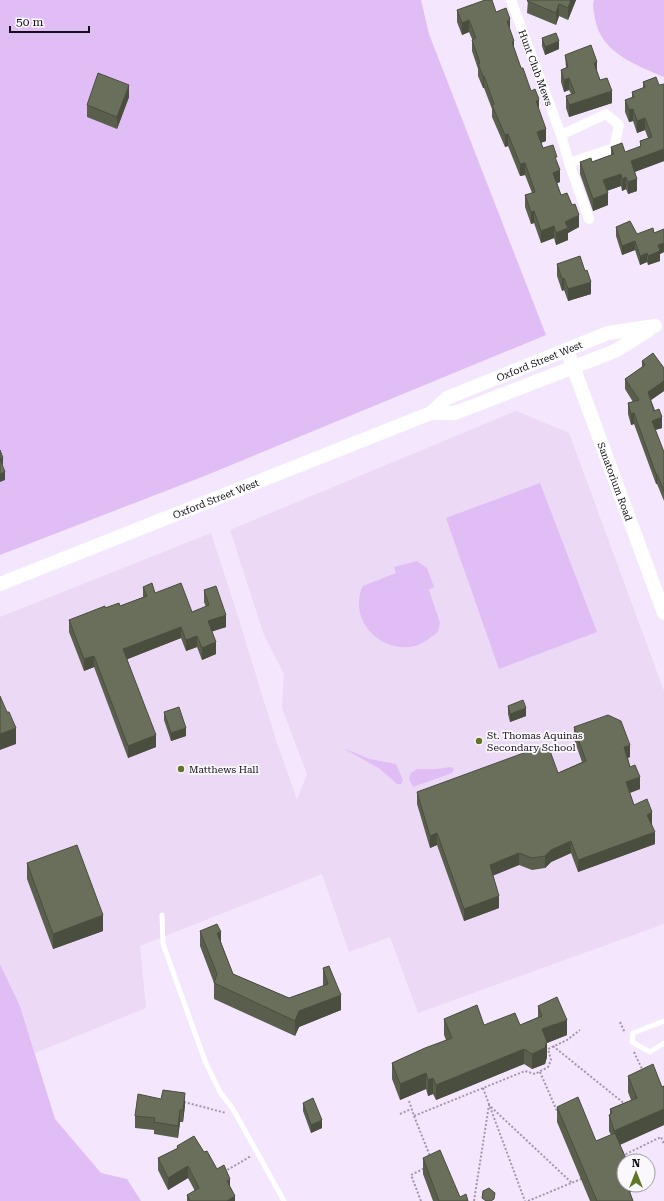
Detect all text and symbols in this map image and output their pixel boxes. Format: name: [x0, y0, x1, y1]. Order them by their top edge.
scale bar: [10, 8, 89, 34]
text: 50 m: [16, 15, 43, 29]
street label: Hunt Club Mews: [516, 28, 555, 108]
street label: Oxford Street West: [495, 339, 584, 384]
street label: Sanatorium Road: [595, 441, 635, 523]
street label: Oxford Street West: [171, 477, 261, 521]
place label: St. Thomas Aquinas Secondary School: [487, 730, 583, 753]
marker: St. Thomas Aquinas Secondary School: [474, 736, 484, 746]
marker: Matthews Hall: [176, 764, 186, 774]
place label: Matthews Hall: [189, 764, 259, 775]
north arrow: [616, 1153, 656, 1193]
text: N: [632, 1157, 641, 1170]

